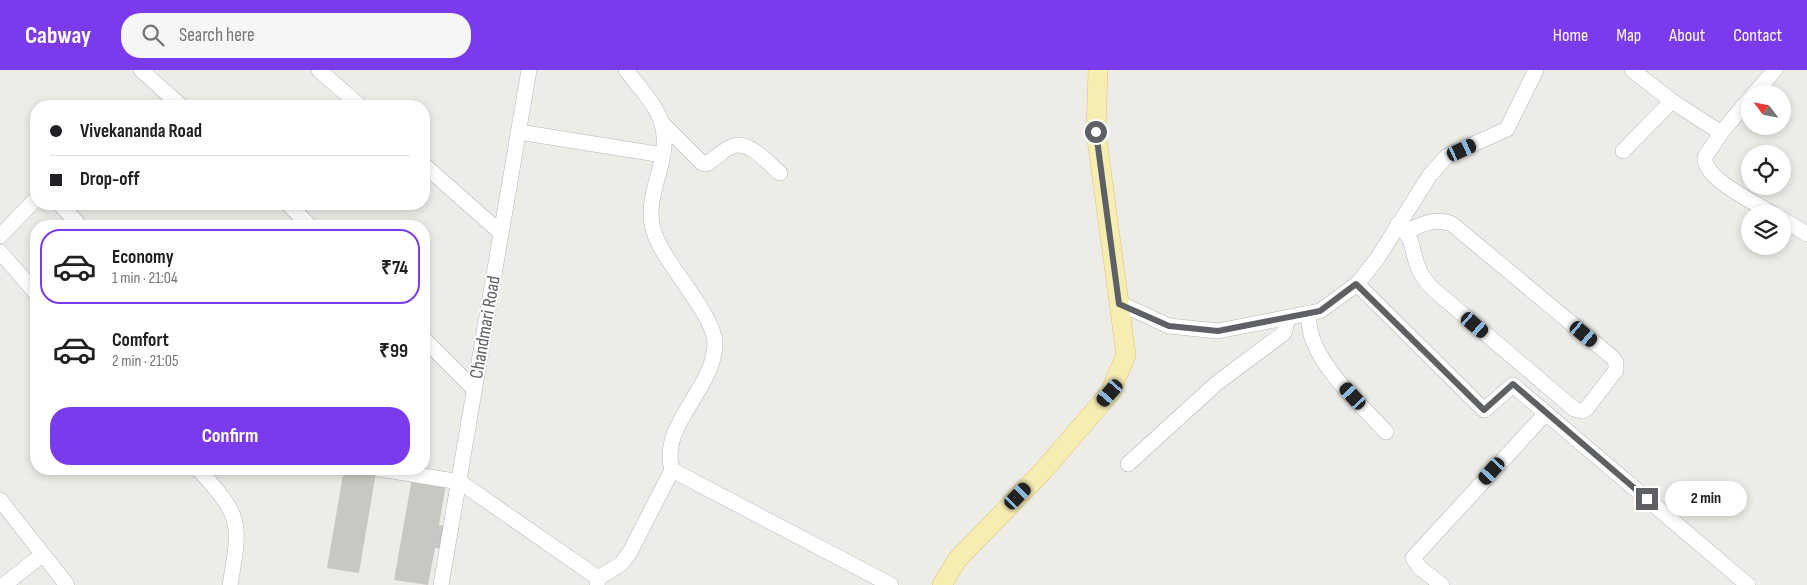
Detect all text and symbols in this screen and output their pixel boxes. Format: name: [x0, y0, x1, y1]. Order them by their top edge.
search box: [121, 13, 471, 58]
text: Cabway: [25, 21, 91, 50]
icon: search: [139, 21, 167, 49]
text: Search here: [179, 24, 255, 47]
text: Home: [1553, 25, 1588, 46]
text: Map: [1616, 25, 1641, 46]
text: About: [1669, 25, 1705, 46]
text: Contact: [1733, 25, 1782, 46]
north arrow: [1741, 85, 1791, 135]
map controls: [1741, 85, 1791, 255]
text: Vivekananda Road: [80, 120, 202, 143]
route start: [1085, 121, 1107, 143]
car: [1445, 137, 1478, 163]
button: locate: [1741, 145, 1791, 195]
text: Drop-off: [80, 168, 140, 191]
button: layers: [1741, 205, 1791, 255]
icon: car: [52, 244, 97, 289]
text: Economy: [112, 246, 174, 269]
text: ₹74: [381, 257, 408, 280]
text: 1 min · 21:04: [112, 269, 178, 288]
street label: Chandmari Road: [465, 274, 506, 380]
car: [1458, 309, 1491, 341]
car: [1567, 319, 1600, 349]
icon: car: [52, 327, 97, 372]
text: Comfort: [112, 329, 169, 352]
text: ₹99: [379, 340, 408, 363]
text: 2 min · 21:05: [112, 352, 178, 371]
car: [1094, 377, 1125, 409]
car: [1337, 380, 1368, 412]
button: Confirm: [50, 407, 410, 465]
car: [1476, 455, 1507, 487]
car: [1002, 480, 1033, 512]
callout: 2 min: [1664, 482, 1747, 516]
route end: [1636, 488, 1658, 510]
text: 2 min: [1691, 489, 1721, 508]

